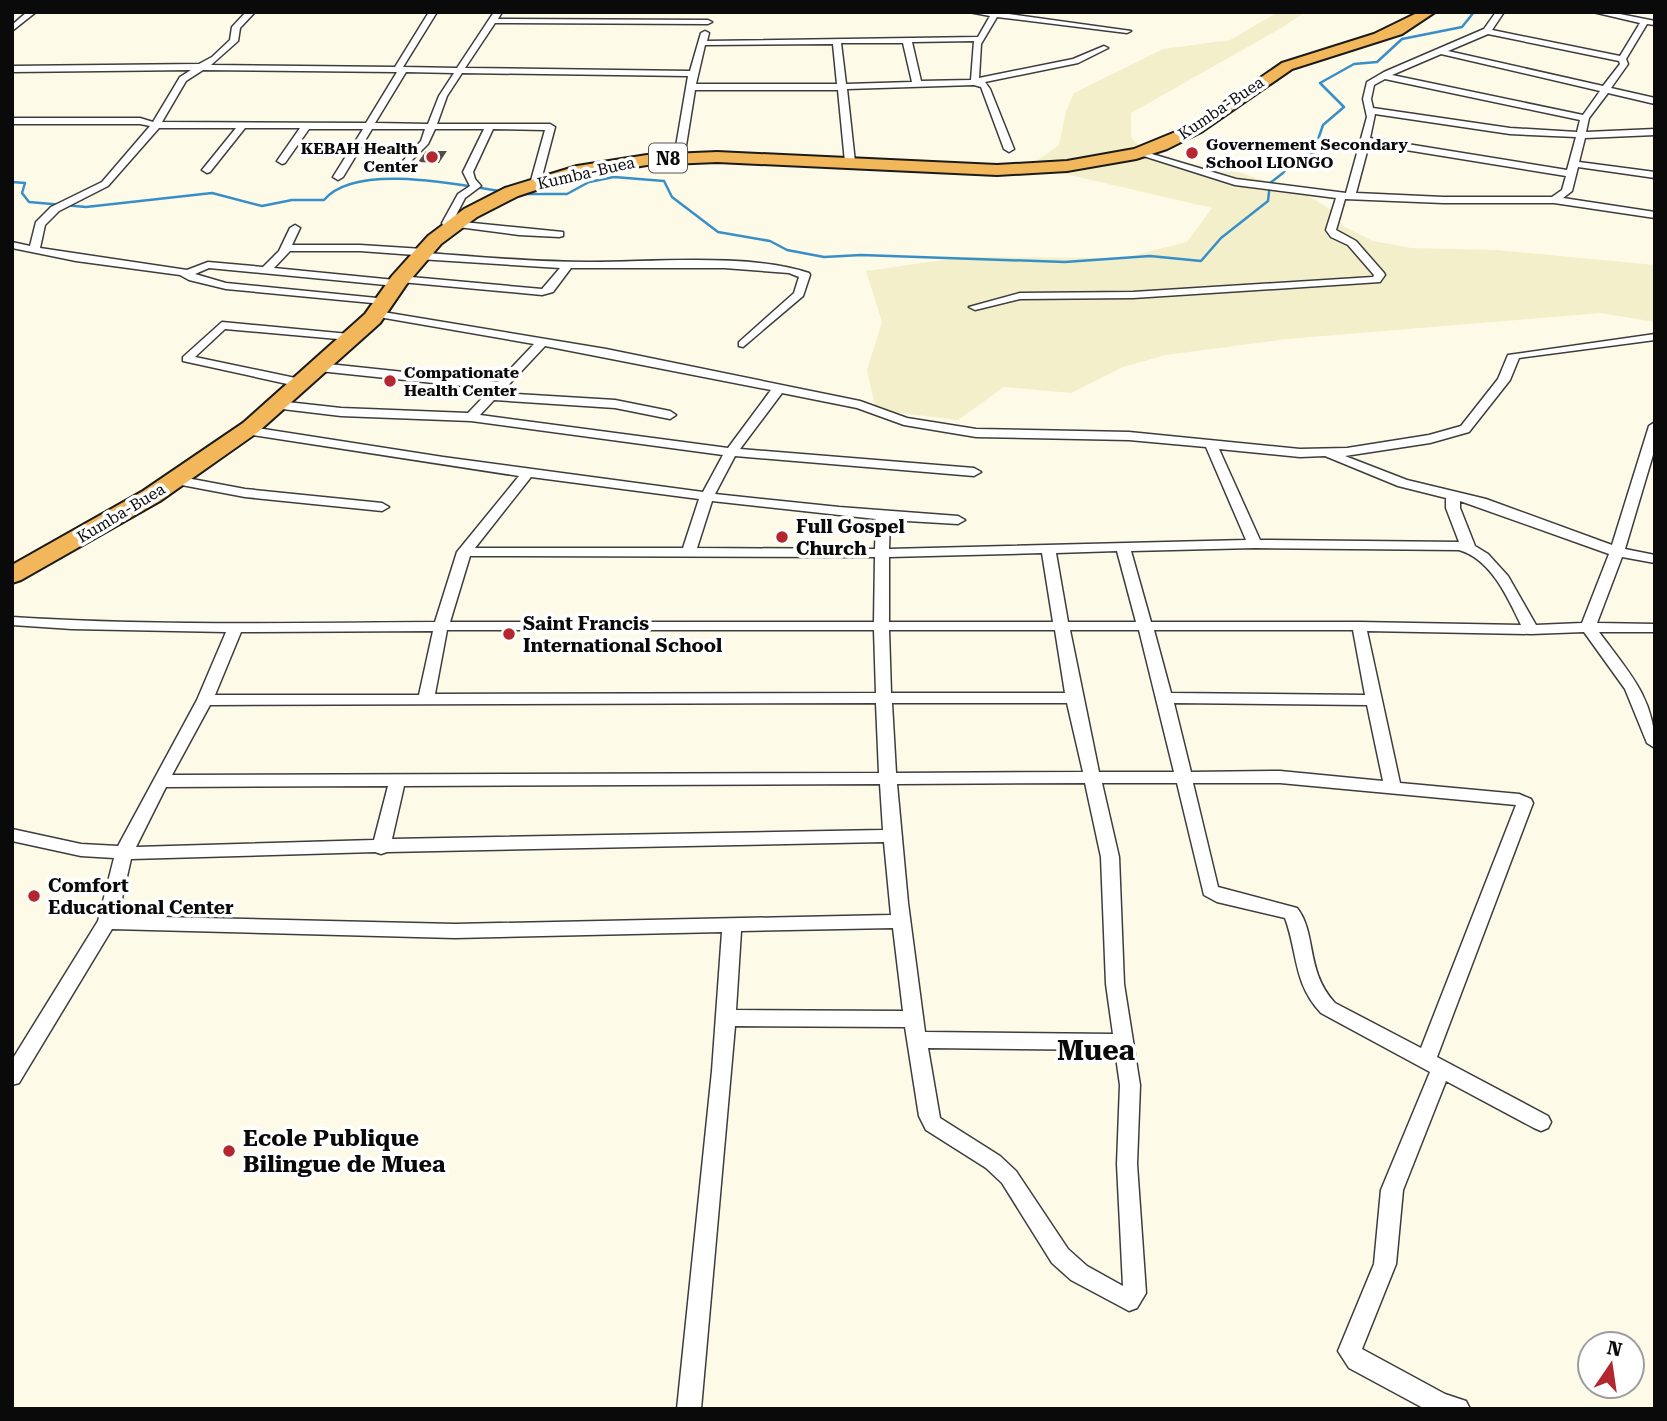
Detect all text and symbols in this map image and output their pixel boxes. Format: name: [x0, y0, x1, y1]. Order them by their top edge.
street label: Kumba-Buea: [1175, 72, 1268, 144]
place label: Governement Secondary School LIONGO: [1206, 135, 1408, 172]
place label: KEBAH Health Center: [301, 139, 418, 176]
road number: N8: [649, 144, 687, 173]
marker: Governement Secondary School LIONGO: [1184, 145, 1200, 161]
marker: KEBAH Health Center: [424, 149, 440, 165]
street label: Kumba-Buea: [535, 153, 637, 193]
place label: Compationate Health Center: [404, 363, 519, 400]
marker: Compationate Health Center: [382, 373, 398, 389]
street label: Kumba-Buea: [74, 479, 169, 547]
place label: Full Gospel Church: [796, 515, 905, 560]
marker: Full Gospel Church: [774, 529, 790, 545]
place label: Saint Francis International School: [523, 612, 722, 657]
marker: Saint Francis International School: [501, 626, 517, 642]
place label: Comfort Educational Center: [48, 874, 234, 919]
marker: Comfort Educational Center: [26, 888, 42, 904]
district label: Muea: [1057, 1034, 1136, 1067]
place label: Ecole Publique Bilingue de Muea: [243, 1125, 446, 1178]
marker: Ecole Publique Bilingue de Muea: [221, 1143, 237, 1159]
north arrow: [1576, 1330, 1646, 1400]
text: N: [1605, 1336, 1625, 1362]

